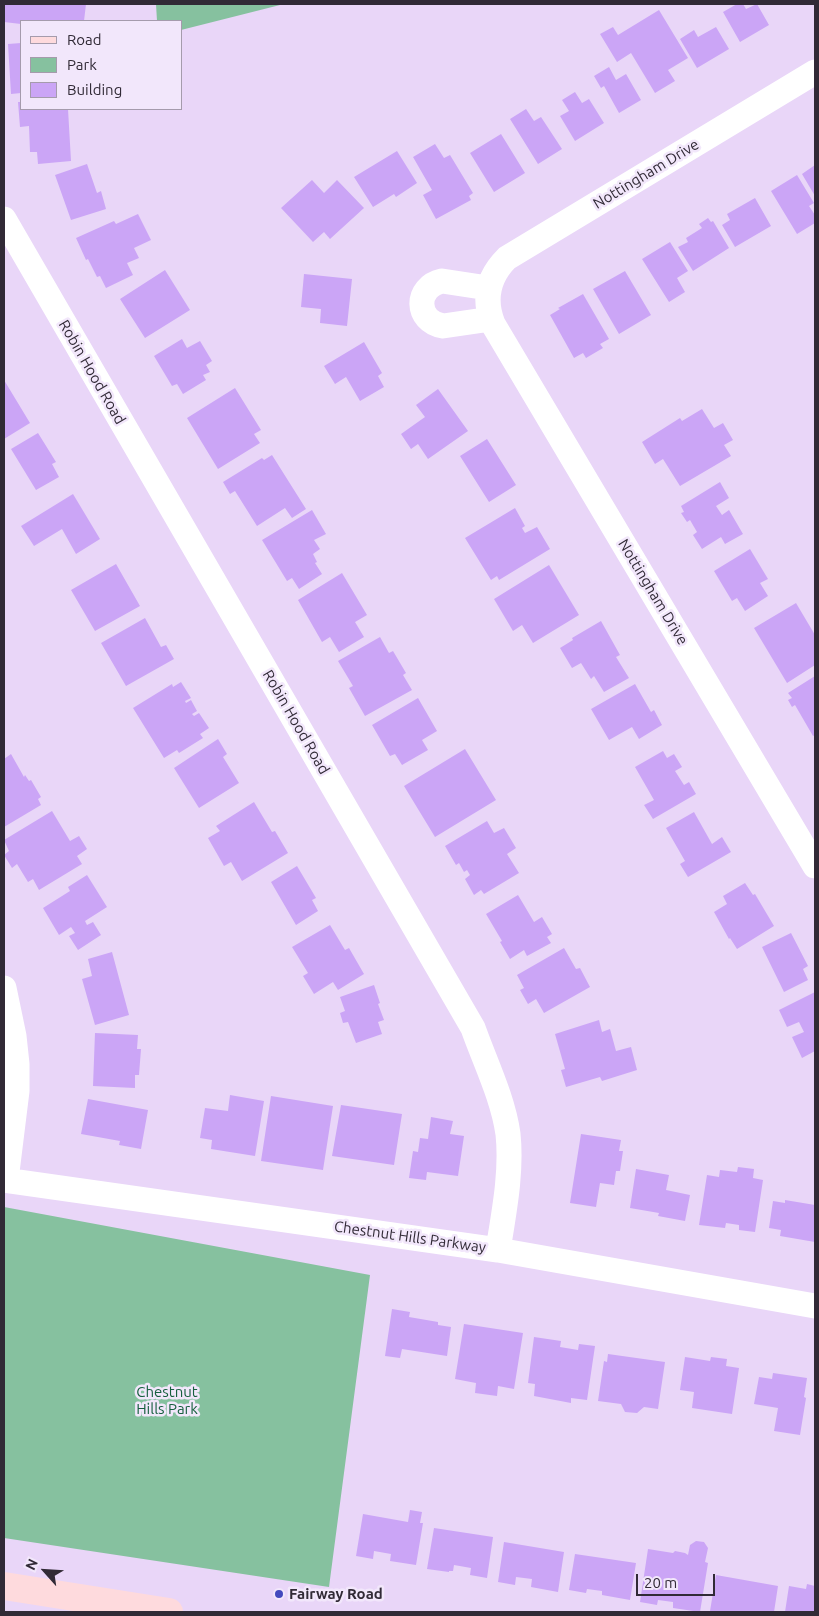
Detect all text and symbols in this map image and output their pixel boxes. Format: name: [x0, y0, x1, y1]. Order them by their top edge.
legend: [20, 20, 182, 110]
text: Road: [67, 31, 102, 48]
text: Park: [67, 56, 97, 73]
text: Building: [67, 81, 122, 98]
street label: Nottingham Drive: [590, 135, 702, 213]
street label: Robin Hood Road: [55, 317, 129, 427]
street label: Nottingham Drive: [614, 536, 692, 648]
street label: Robin Hood Road: [259, 667, 333, 777]
street label: Chestnut Hills Parkway: [333, 1217, 487, 1257]
park label: Chestnut Hills Park: [136, 1383, 198, 1418]
north arrow: [20, 1546, 70, 1596]
text: N: [22, 1556, 41, 1573]
scale bar: [639, 1564, 718, 1596]
text: 20 m: [644, 1574, 677, 1591]
place label: Fairway Road: [289, 1585, 383, 1603]
marker: Fairway Road: [273, 1588, 285, 1600]

